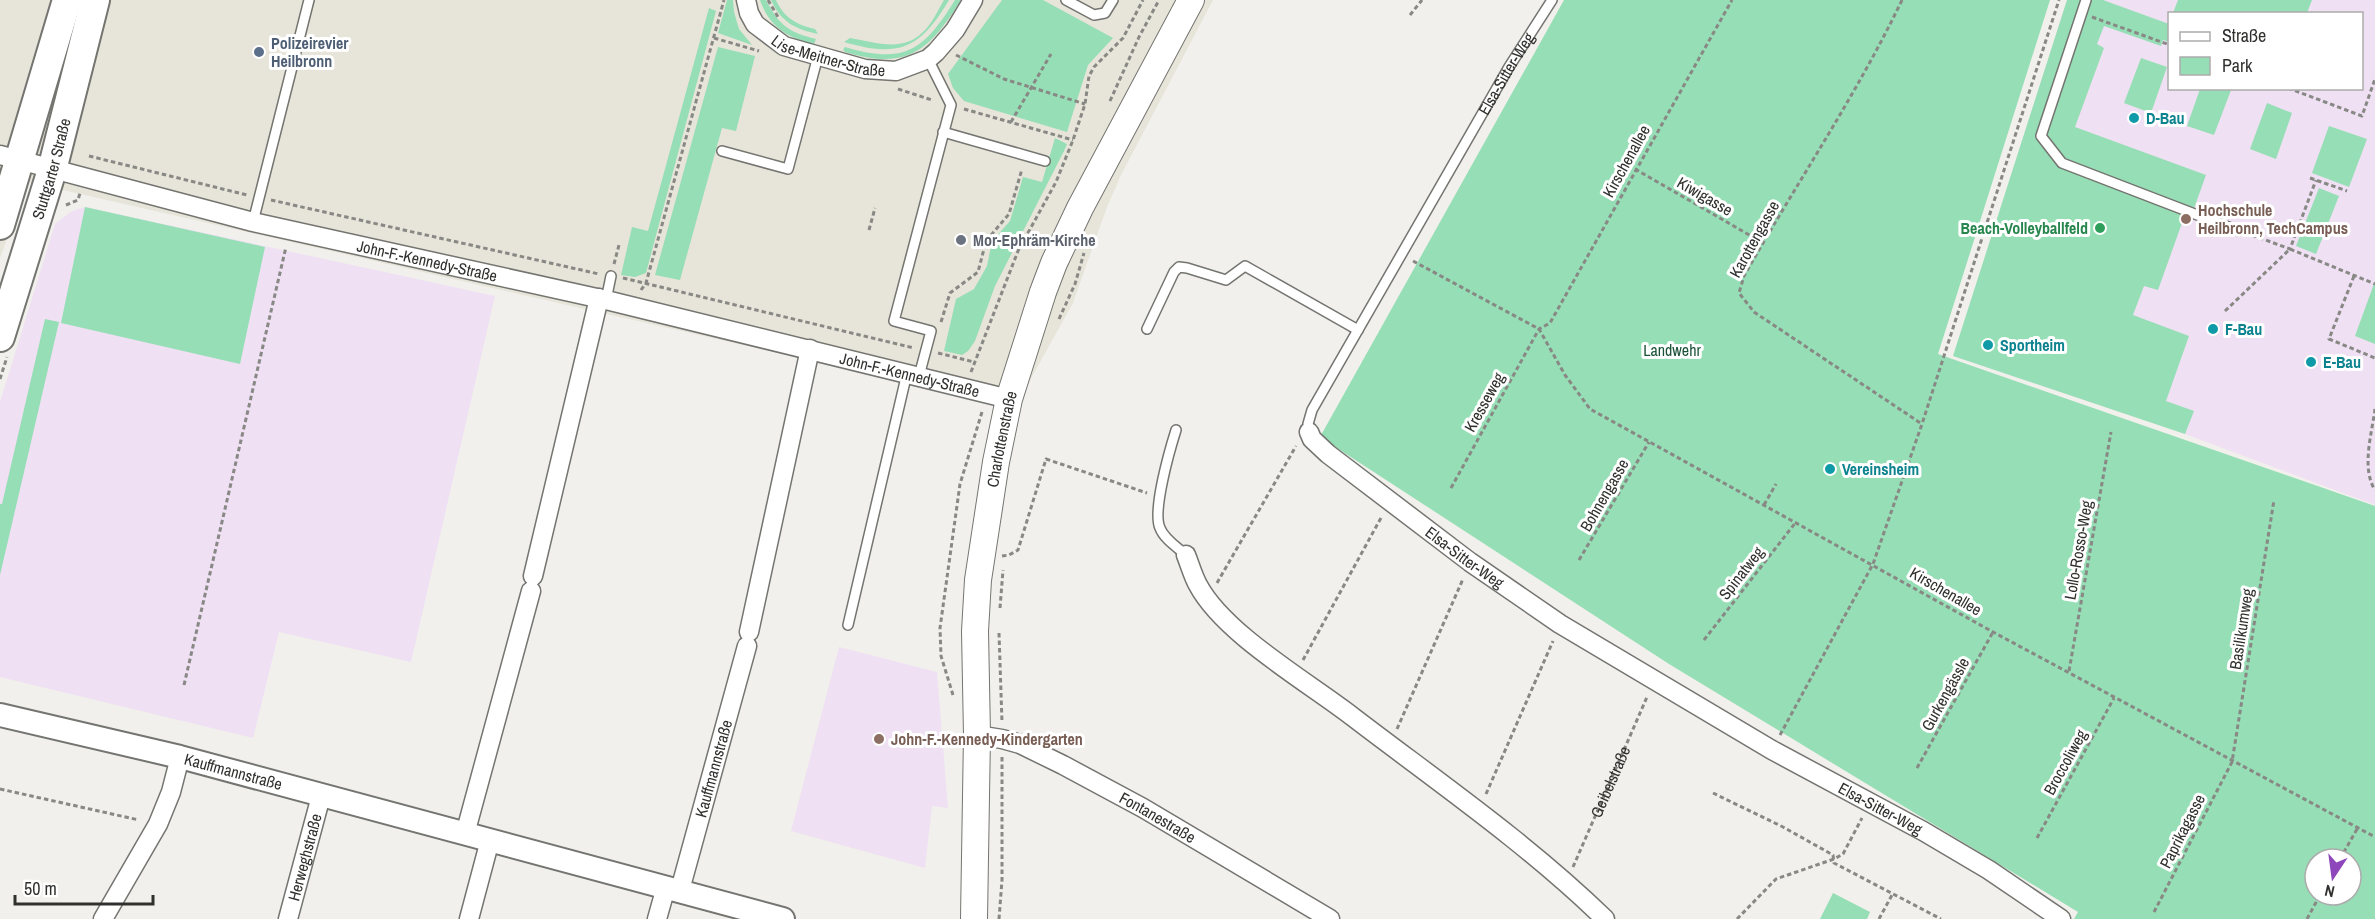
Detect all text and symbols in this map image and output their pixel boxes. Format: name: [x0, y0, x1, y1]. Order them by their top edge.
legend: [2168, 12, 2363, 90]
text: Straße: [2222, 23, 2266, 48]
street label: Elsa-Sitter-Weg: [1473, 28, 1540, 119]
street label: Lise-Meitner-Straße: [767, 29, 886, 81]
place label: Polizeirevier Heilbronn: [271, 32, 349, 72]
marker: Polizeirevier Heilbronn: [252, 45, 266, 59]
text: Park: [2222, 53, 2253, 78]
place label: D-Bau: [2146, 107, 2185, 129]
marker: D-Bau: [2127, 111, 2141, 125]
street label: Stuttgarter Straße: [26, 116, 76, 222]
street label: Kirschenallee: [1597, 121, 1655, 201]
street label: Kiwigasse: [1673, 171, 1737, 221]
street label: Karottengasse: [1724, 197, 1784, 281]
place label: Hochschule Heilbronn, TechCampus: [2198, 199, 2348, 239]
marker: Hochschule Heilbronn, TechCampus: [2179, 212, 2193, 226]
place label: Beach-Volleyballfeld: [1961, 217, 2088, 239]
marker: Beach-Volleyballfeld: [2093, 221, 2107, 235]
place label: Mor-Ephräm-Kirche: [973, 229, 1095, 251]
marker: Mor-Ephräm-Kirche: [954, 233, 968, 247]
street label: John-F.-Kennedy-Straße: [355, 234, 499, 287]
place label: F-Bau: [2225, 318, 2262, 340]
marker: F-Bau: [2206, 322, 2220, 336]
place label: Sportheim: [2000, 334, 2065, 356]
marker: Sportheim: [1981, 338, 1995, 352]
park label: Landwehr: [1643, 339, 1701, 361]
street label: John-F.-Kennedy-Straße: [838, 347, 982, 402]
place label: E-Bau: [2323, 351, 2361, 373]
marker: E-Bau: [2304, 355, 2318, 369]
street label: Kresseweg: [1459, 368, 1510, 436]
street label: Charlottenstraße: [981, 388, 1022, 489]
street label: Bohnengasse: [1574, 455, 1634, 535]
place label: Vereinsheim: [1842, 458, 1919, 480]
marker: Vereinsheim: [1823, 462, 1837, 476]
street label: Lollo-Rosso-Weg: [2058, 498, 2098, 601]
street label: Elsa-Sitter-Weg: [1421, 521, 1509, 594]
street label: Spinatweg: [1713, 541, 1769, 604]
street label: Kirschenallee: [1906, 562, 1986, 620]
street label: Basilikumweg: [2224, 586, 2258, 671]
street label: Gurkengässle: [1916, 653, 1974, 735]
street label: Kauffmannstraße: [689, 717, 737, 820]
street label: Broccoliweg: [2038, 725, 2092, 799]
place label: John-F.-Kennedy-Kindergarten: [891, 728, 1083, 750]
marker: John-F.-Kennedy-Kindergarten: [872, 732, 886, 746]
street label: Geibelstraße: [1585, 743, 1635, 821]
street label: Kauffmannstraße: [182, 748, 285, 795]
street label: Elsa-Sitter-Weg: [1835, 777, 1927, 840]
street label: Fontanestraße: [1116, 786, 1200, 848]
street label: Paprikagasse: [2154, 790, 2210, 872]
street label: Herweghstraße: [282, 811, 327, 903]
north arrow: [2303, 847, 2363, 907]
scale bar: [15, 868, 153, 906]
text: 50 m: [24, 876, 57, 901]
text: N: [2323, 880, 2337, 903]

